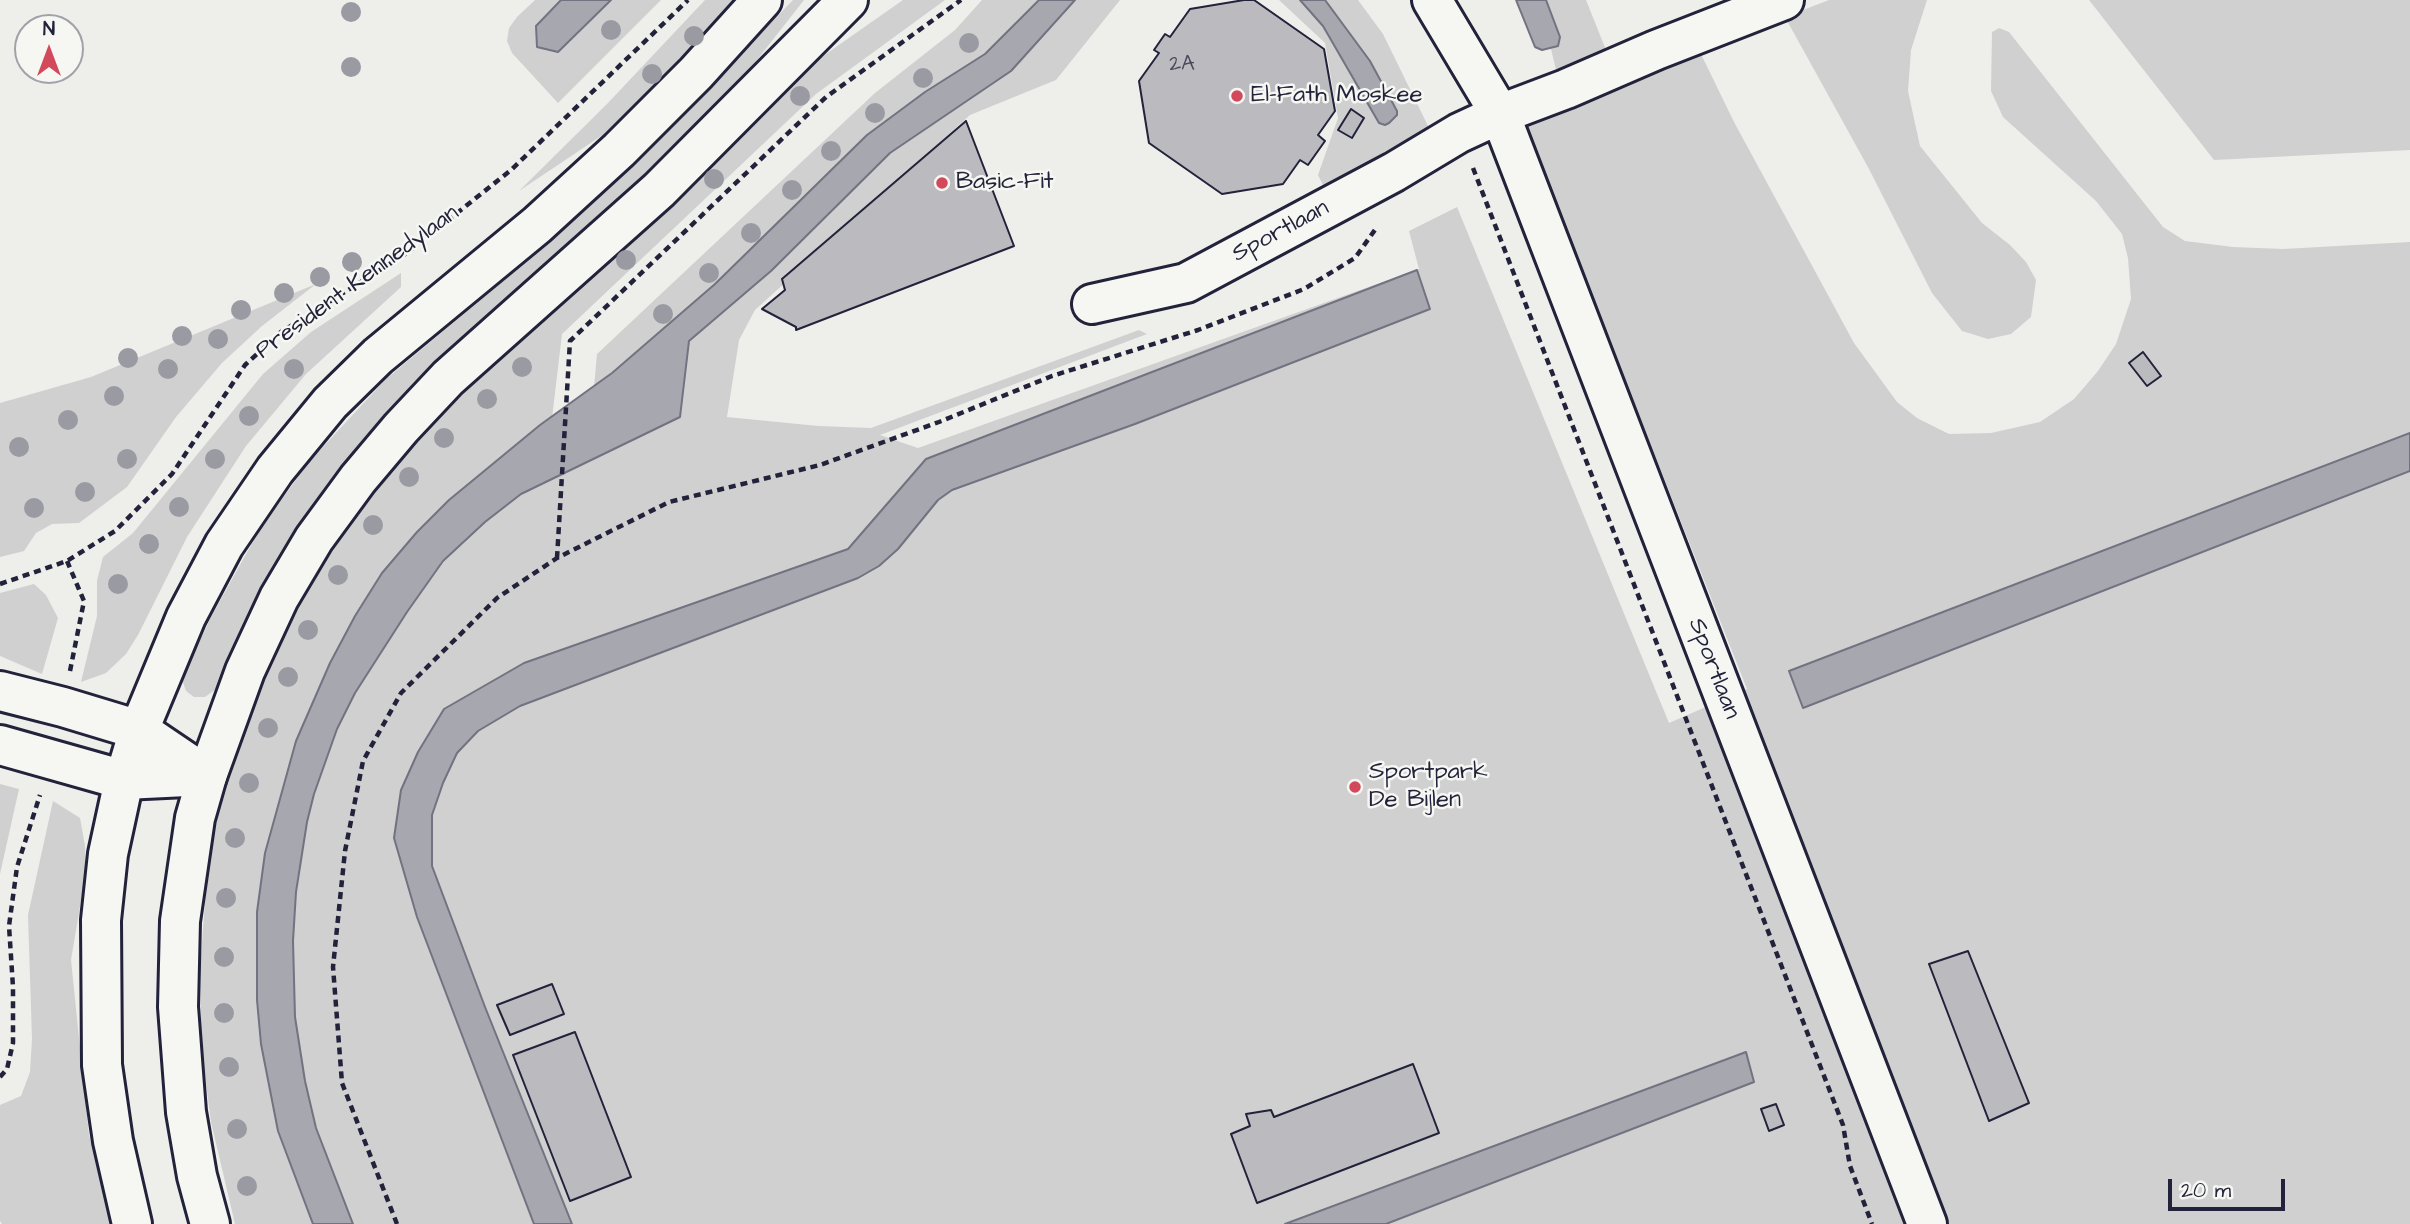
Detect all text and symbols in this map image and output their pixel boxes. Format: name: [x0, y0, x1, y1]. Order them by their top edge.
north arrow: [14, 14, 84, 84]
text: N: [43, 16, 55, 43]
house number: 2A: [1169, 53, 1195, 79]
place label: El-Fath Moskee: [1251, 82, 1423, 110]
marker: El-Fath Moskee: [1229, 88, 1245, 104]
place label: Basic-Fit: [956, 169, 1054, 197]
marker: Basic-Fit: [934, 175, 950, 191]
street label: Sportlaan: [1228, 195, 1334, 269]
street label: President Kennedylaan: [251, 200, 465, 366]
street label: Sportlaan: [1681, 615, 1745, 723]
place label: Sportpark De Bijlen: [1369, 759, 1488, 815]
marker: Sportpark De Bijlen: [1347, 779, 1363, 795]
scale bar: [2172, 1164, 2289, 1208]
text: 20 m: [2181, 1176, 2231, 1205]

